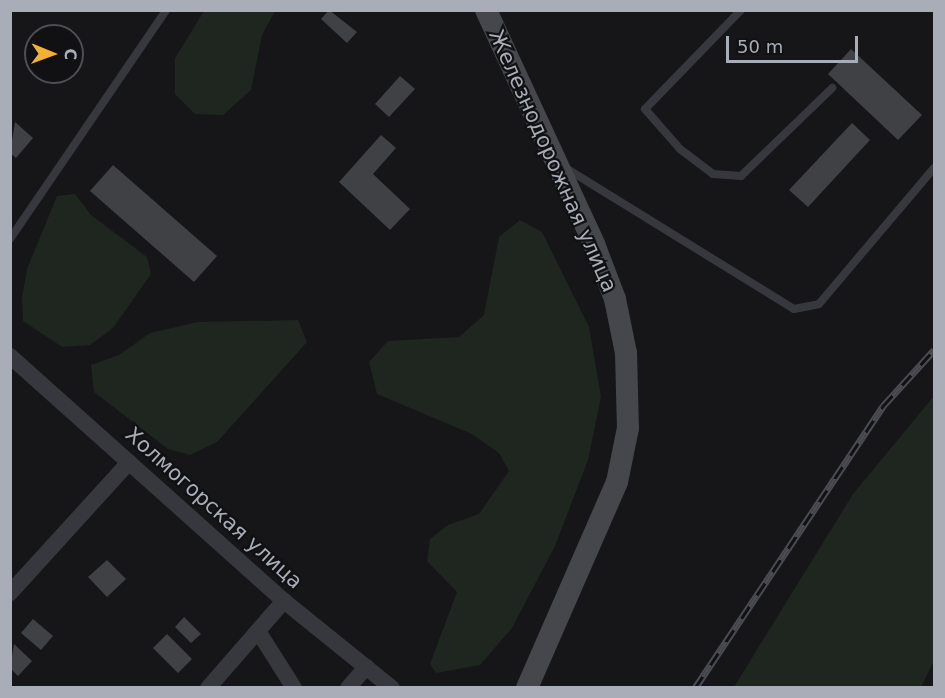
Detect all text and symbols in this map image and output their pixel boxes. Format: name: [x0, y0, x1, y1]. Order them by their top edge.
north arrow: [24, 24, 84, 84]
scale bar: [729, 24, 861, 62]
street label: Железнодорожная улица: [484, 26, 622, 296]
text: 50 m: [737, 36, 783, 57]
text: С: [61, 48, 80, 60]
street label: Холмогорская улица: [120, 422, 308, 594]

